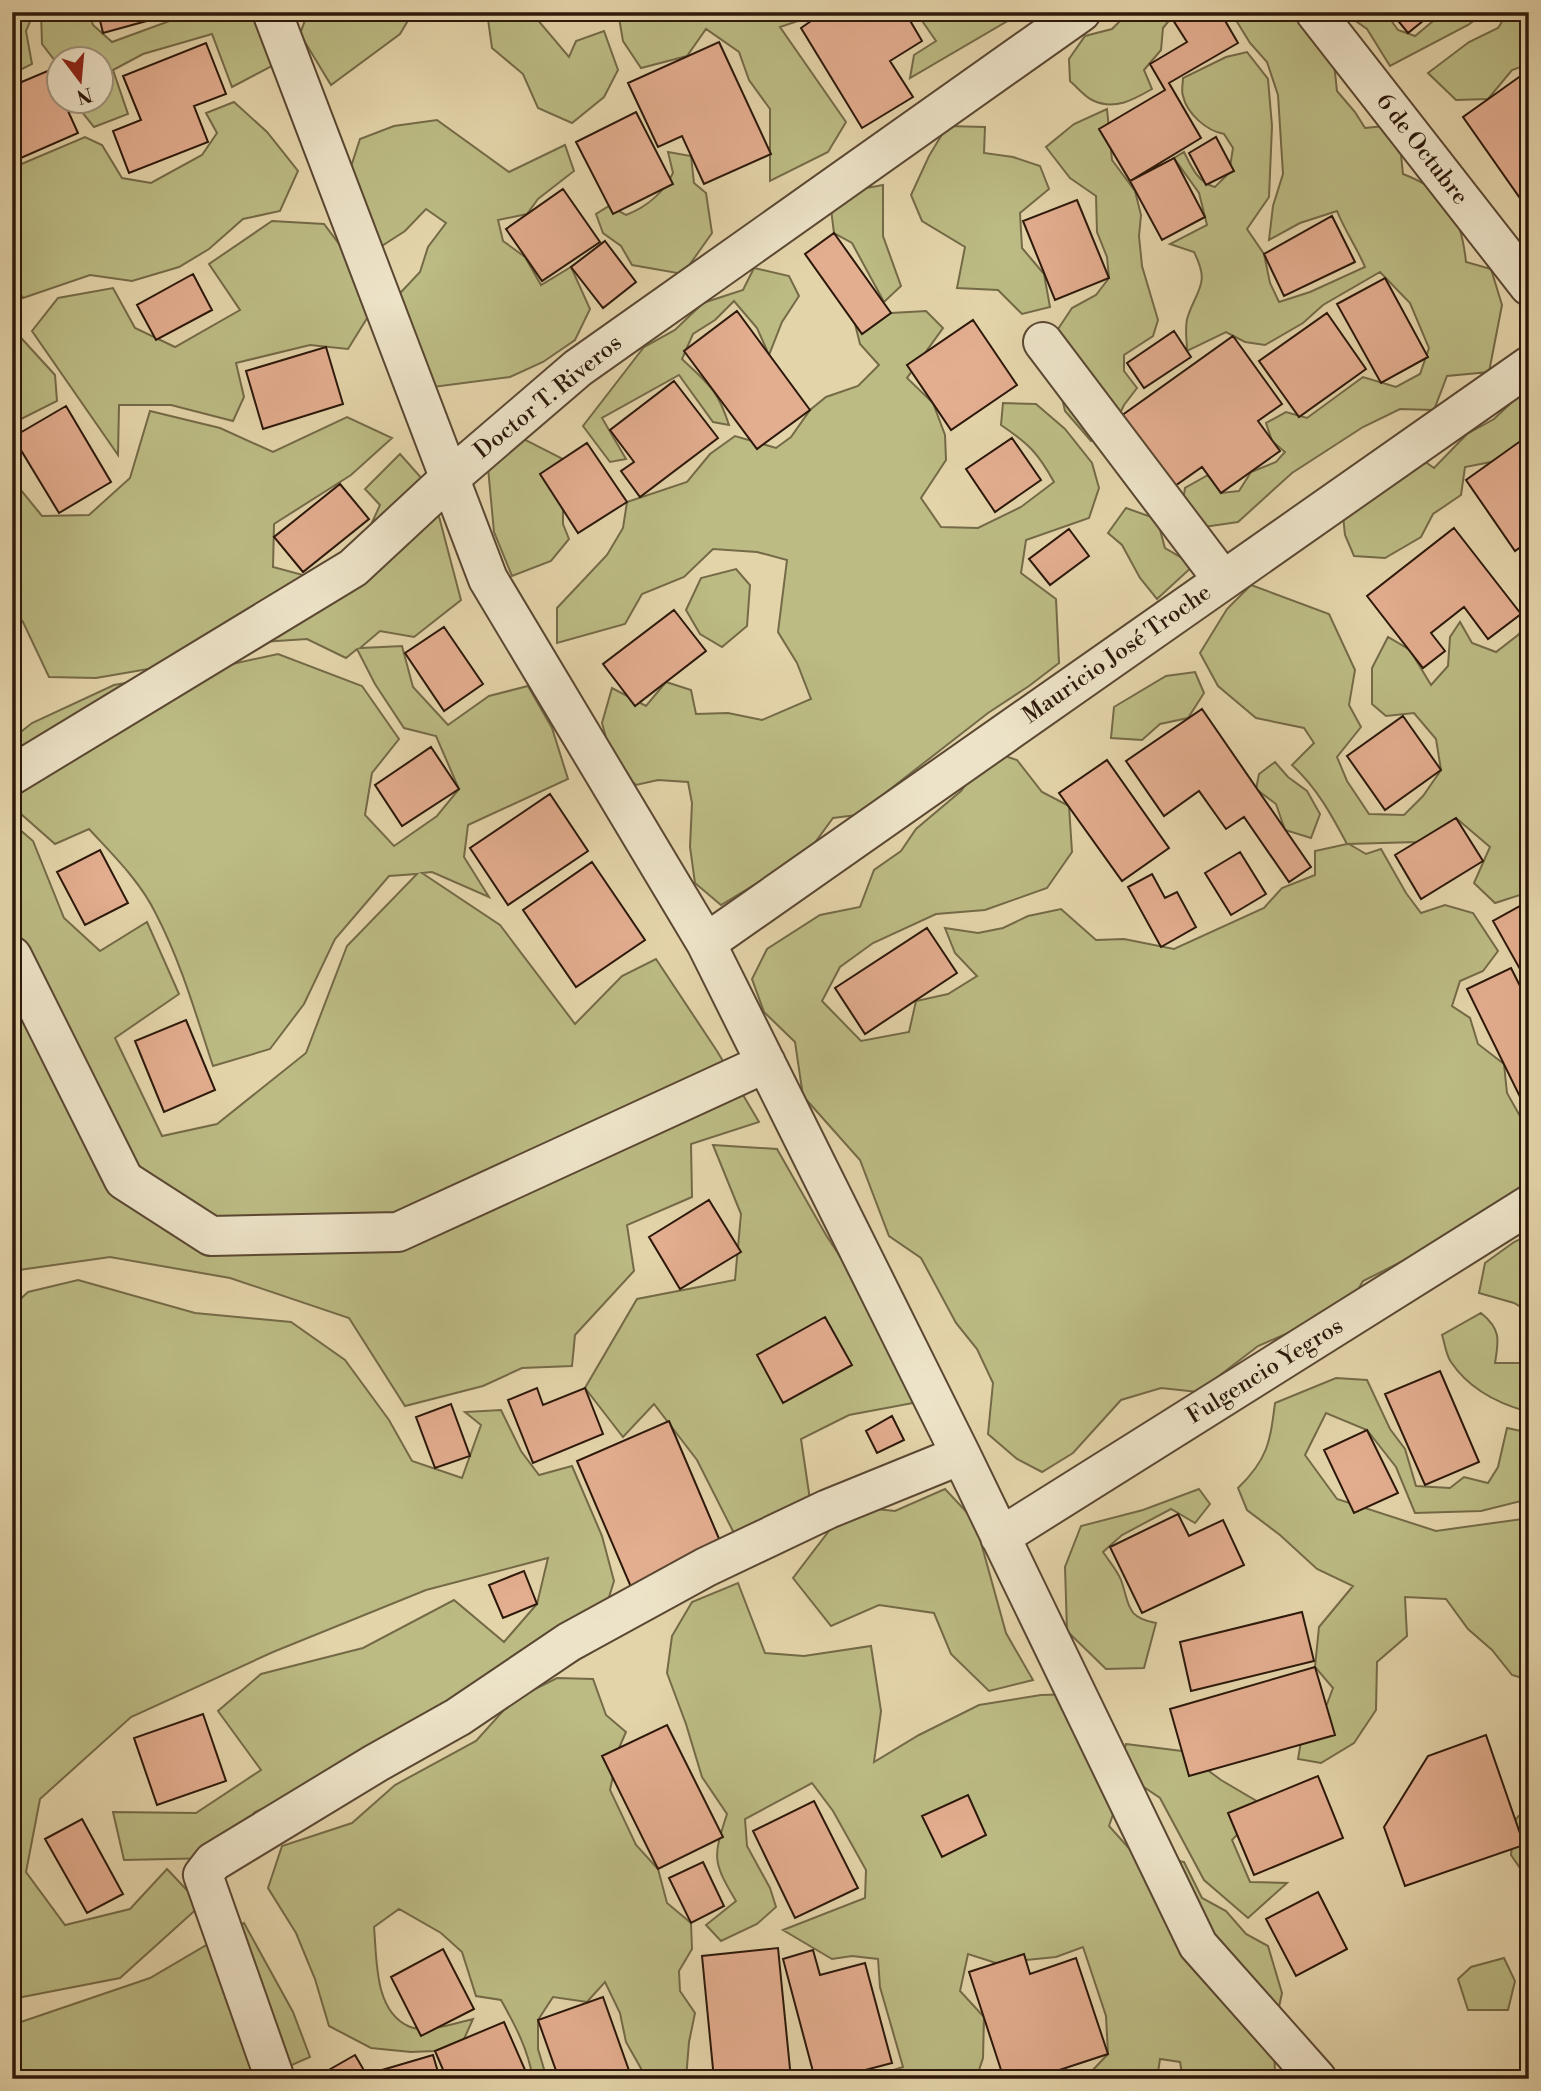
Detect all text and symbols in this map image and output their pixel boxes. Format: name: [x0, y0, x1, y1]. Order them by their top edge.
north arrow: [46, 46, 116, 116]
text: N: [74, 82, 95, 109]
street label: 6 de Octubre: [1370, 88, 1474, 210]
street label: Doctor T. Riveros: [469, 329, 627, 465]
street label: Mauricio José Troche: [1017, 578, 1217, 730]
street label: Fulgencio Yegros: [1182, 1312, 1348, 1430]

